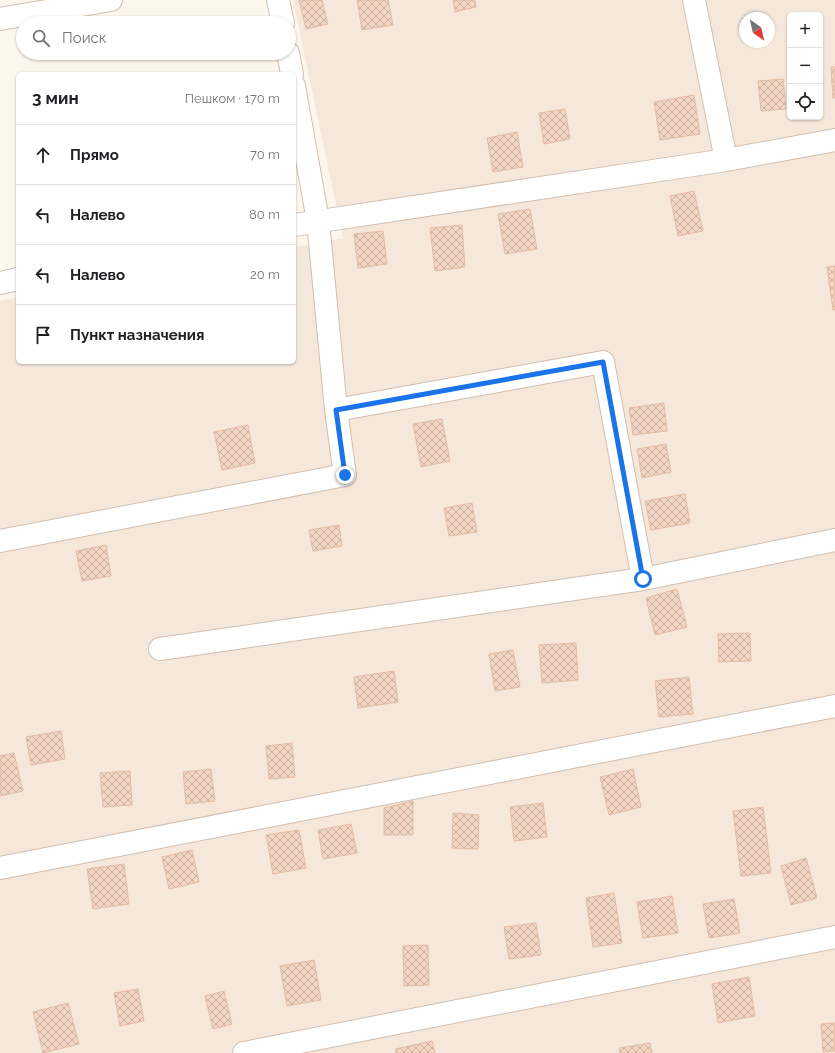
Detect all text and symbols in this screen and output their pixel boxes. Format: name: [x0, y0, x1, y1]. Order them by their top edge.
north arrow: [739, 12, 775, 48]
map controls: [787, 12, 823, 120]
button: +: [787, 12, 823, 48]
search box: [16, 16, 296, 60]
icon: search: [30, 27, 52, 49]
text: Поиск: [62, 29, 107, 47]
button: −: [787, 48, 823, 84]
button: locate: [787, 84, 823, 120]
text: 3 мин: [32, 88, 79, 108]
text: Пешком · 170 m: [185, 91, 280, 106]
icon: ahead: [32, 144, 54, 166]
text: Прямо: [70, 146, 119, 164]
text: 70 m: [250, 147, 280, 162]
icon: left: [32, 204, 54, 226]
text: Налево: [70, 206, 125, 224]
text: 80 m: [249, 207, 280, 222]
icon: left: [32, 264, 54, 286]
text: Налево: [70, 266, 125, 284]
text: 20 m: [250, 267, 280, 282]
icon: arrive: [32, 324, 54, 346]
text: Пункт назначения: [70, 326, 204, 344]
route end: [336, 466, 354, 484]
route start: [634, 570, 652, 588]

